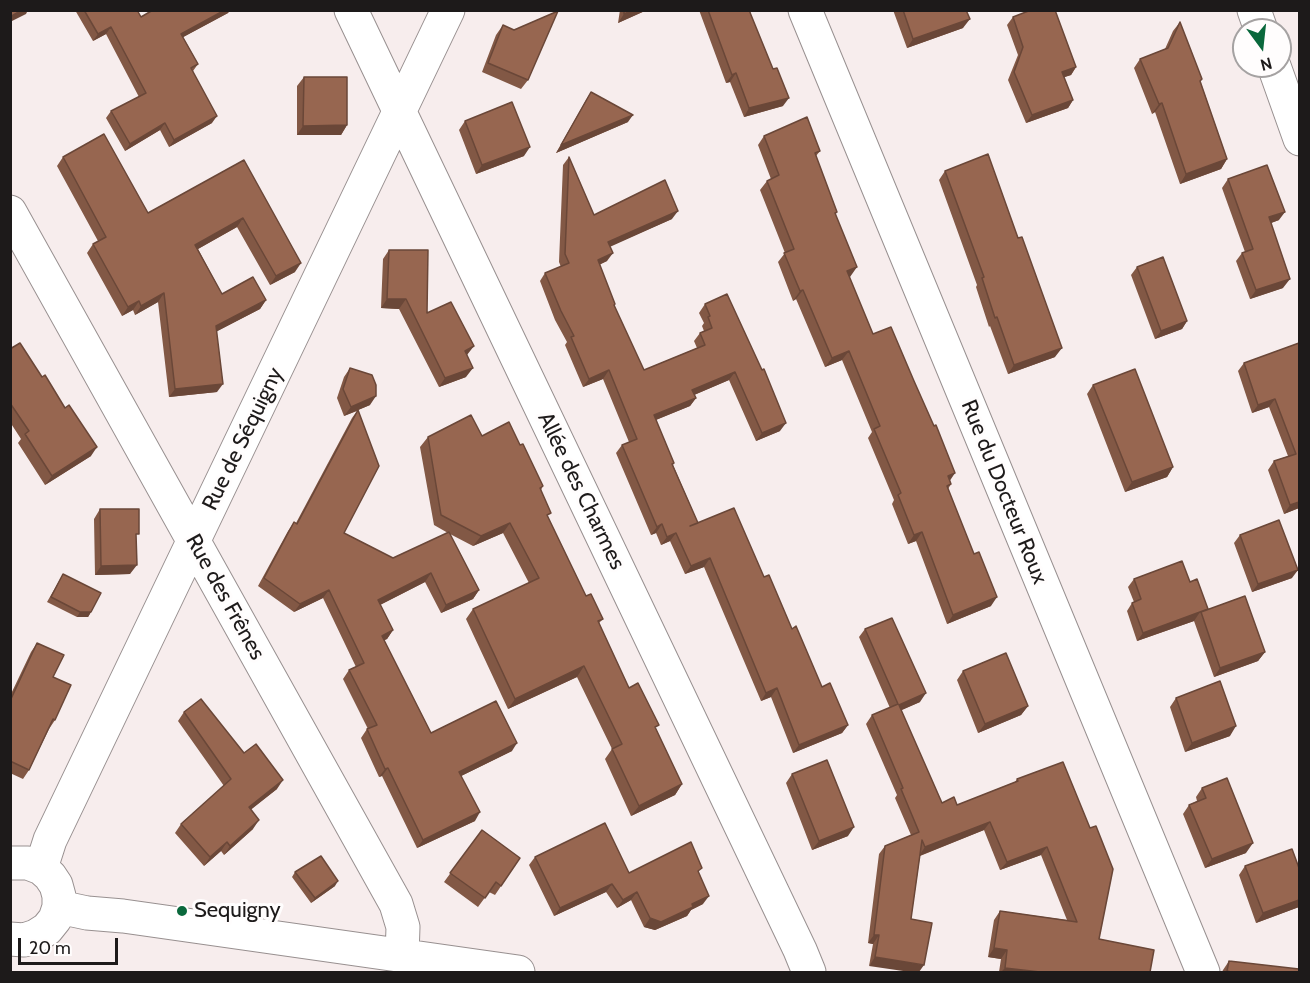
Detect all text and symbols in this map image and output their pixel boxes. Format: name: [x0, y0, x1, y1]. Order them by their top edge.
north arrow: [1232, 18, 1292, 78]
text: N: [1258, 53, 1274, 75]
street label: Rue de Séquigny: [197, 363, 289, 515]
street label: Rue du Docteur Roux: [955, 396, 1053, 588]
street label: Allée des Charmes: [532, 408, 630, 574]
street label: Rue des Frênes: [180, 530, 270, 664]
place label: Sequigny: [194, 898, 281, 924]
marker: Sequigny: [175, 904, 189, 918]
scale bar: [21, 926, 122, 964]
text: 20 m: [29, 937, 71, 959]

